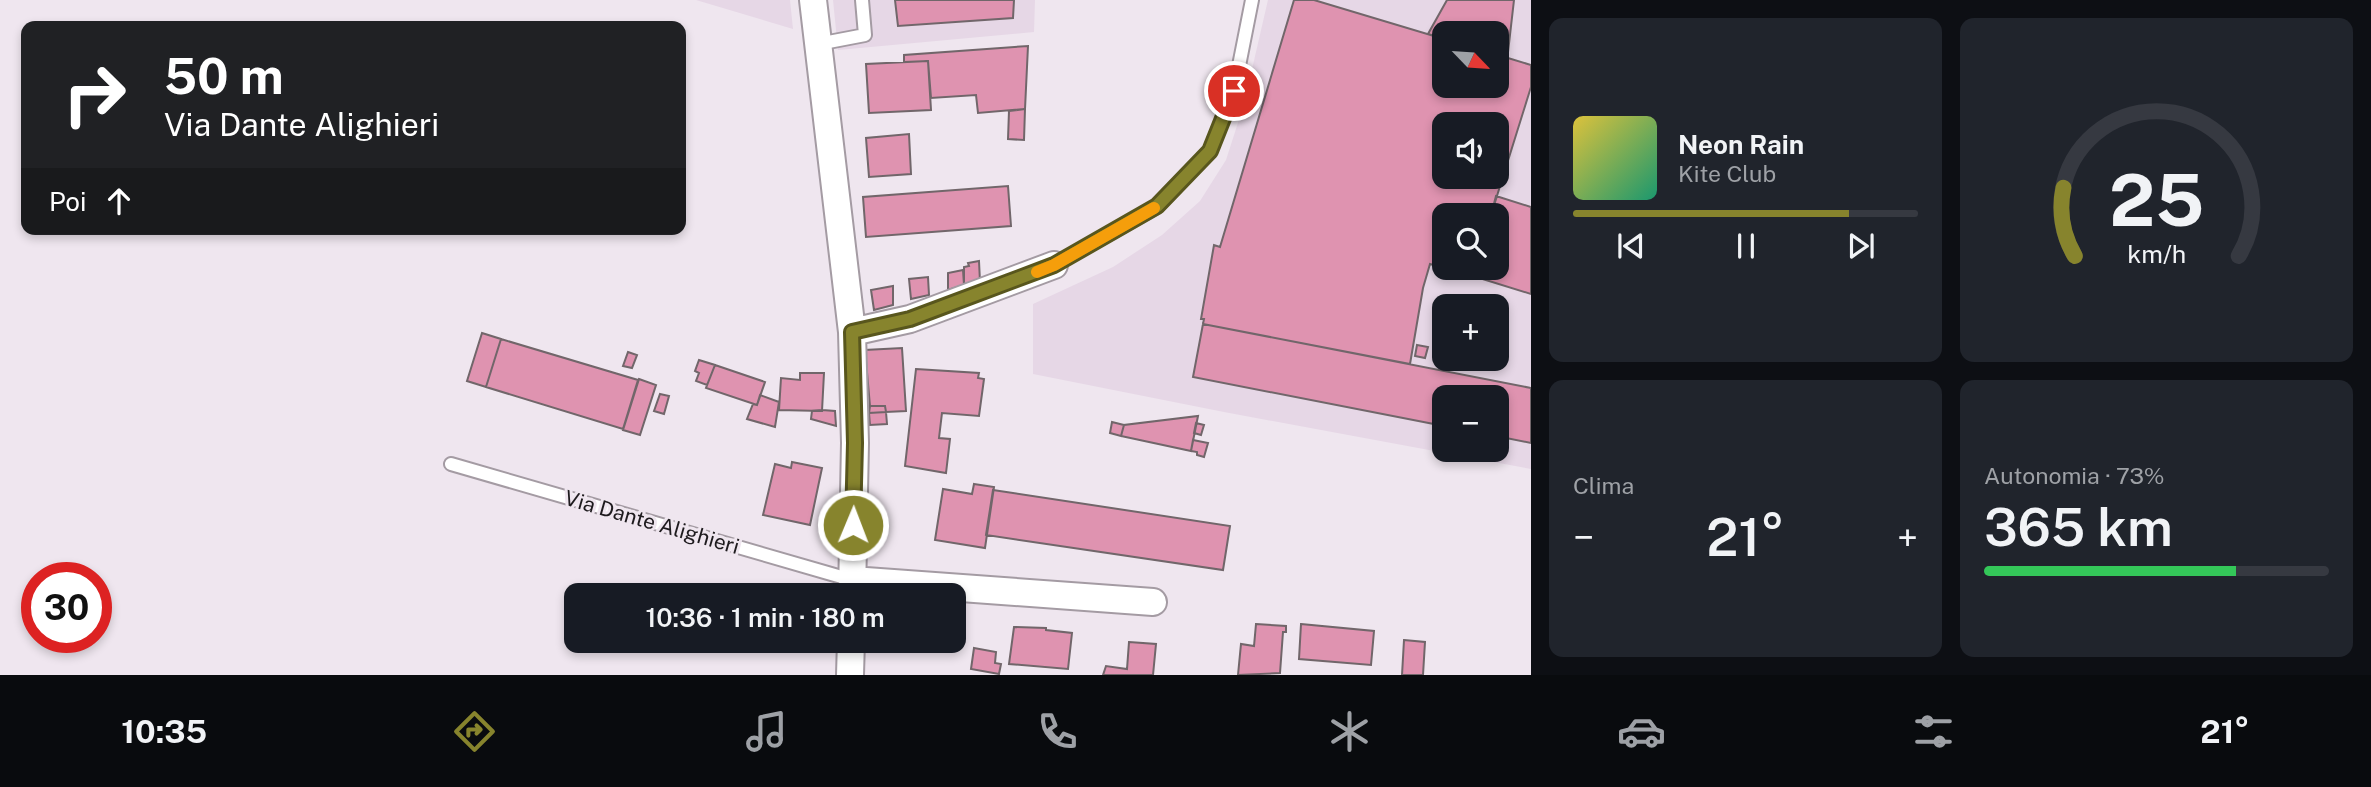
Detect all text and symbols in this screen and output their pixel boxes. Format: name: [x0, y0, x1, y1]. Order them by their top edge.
north arrow: [1432, 21, 1508, 98]
map controls: [1432, 21, 1509, 462]
text: 50 m: [164, 47, 284, 105]
icon: right: [49, 49, 140, 140]
pin: [1204, 61, 1264, 121]
icon: arrive: [1215, 72, 1253, 110]
text: Via Dante Alighieri: [164, 106, 439, 143]
button: sound: [1432, 112, 1509, 189]
text: Neon Rain: [1678, 129, 1804, 160]
text: 25: [2109, 158, 2204, 243]
text: Kite Club: [1678, 160, 1776, 187]
icon: ahead: [100, 182, 138, 220]
text: Poi: [49, 186, 86, 217]
button: search: [1432, 203, 1509, 280]
icon: previous: [1612, 227, 1650, 265]
icon: pause: [1727, 227, 1765, 265]
icon: next: [1842, 227, 1880, 265]
text: km/h: [2127, 239, 2186, 269]
button: +: [1432, 294, 1509, 371]
button: −: [1432, 385, 1509, 462]
text: Autonomia · 73%: [1984, 462, 2165, 489]
text: Clima: [1573, 472, 1634, 499]
street label: Via Dante Alighieri: [562, 485, 742, 559]
position arrow: [816, 488, 890, 562]
text: 365 km: [1984, 497, 2173, 558]
text: 21°: [1706, 507, 1785, 568]
text: −: [1573, 515, 1594, 560]
text: +: [1897, 515, 1918, 560]
speed limit sign: 30: [21, 562, 112, 653]
text: 10:36 · 1 min · 180 m: [645, 602, 885, 633]
icon: directions: [450, 707, 499, 756]
icon: music: [742, 707, 791, 756]
icon: phone: [1033, 707, 1082, 756]
icon: climate: [1325, 707, 1374, 756]
icon: car: [1617, 707, 1666, 756]
icon: filters: [1909, 707, 1958, 756]
text: 10:35: [121, 713, 207, 750]
text: 21°: [2200, 713, 2250, 750]

